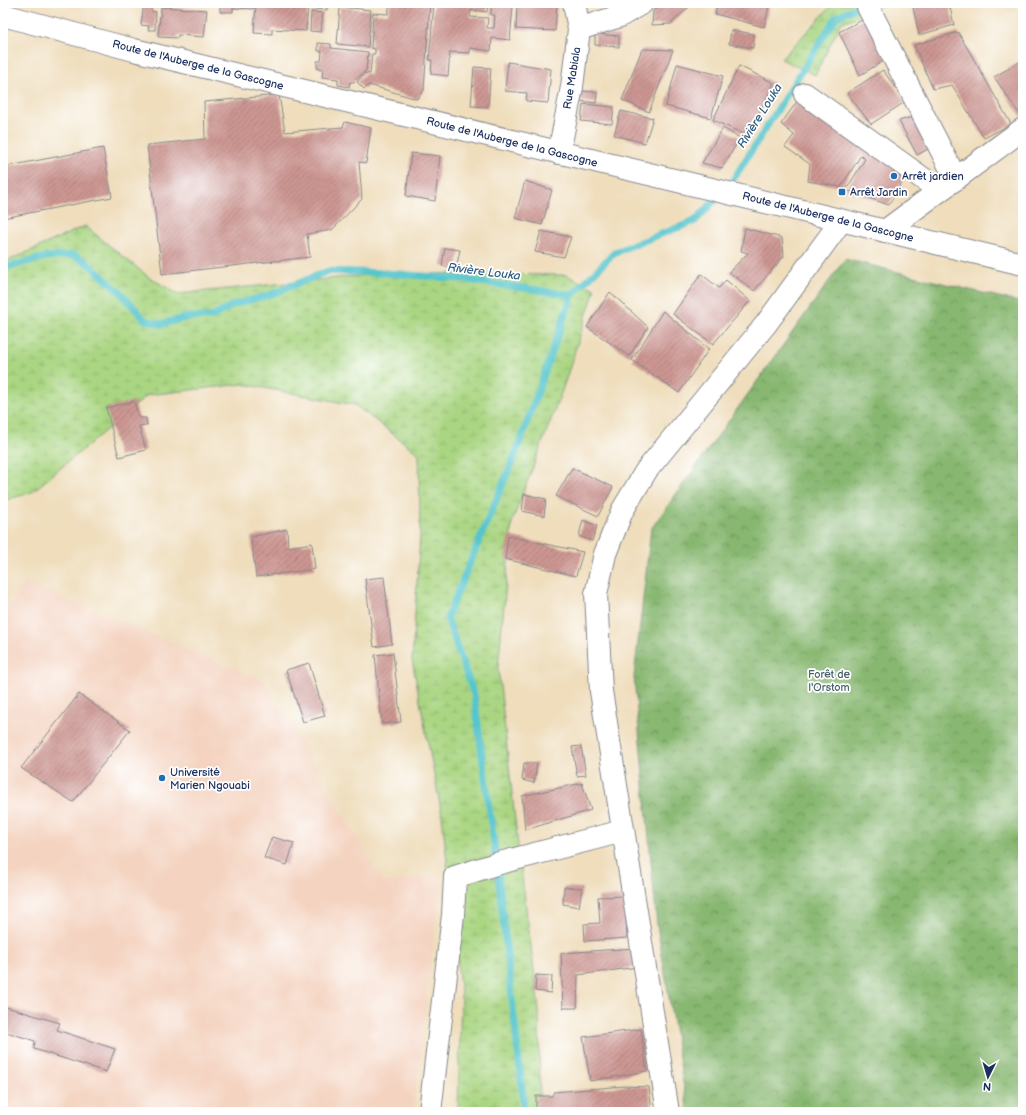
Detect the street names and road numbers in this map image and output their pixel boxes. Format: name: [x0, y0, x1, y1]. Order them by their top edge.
street label: Route de l'Auberge de la Gascogne: [111, 37, 286, 93]
street label: Rue Mabiala: [561, 46, 583, 110]
street label: Route de l'Auberge de la Gascogne: [425, 114, 600, 170]
street label: Route de l'Auberge de la Gascogne: [741, 189, 916, 245]

